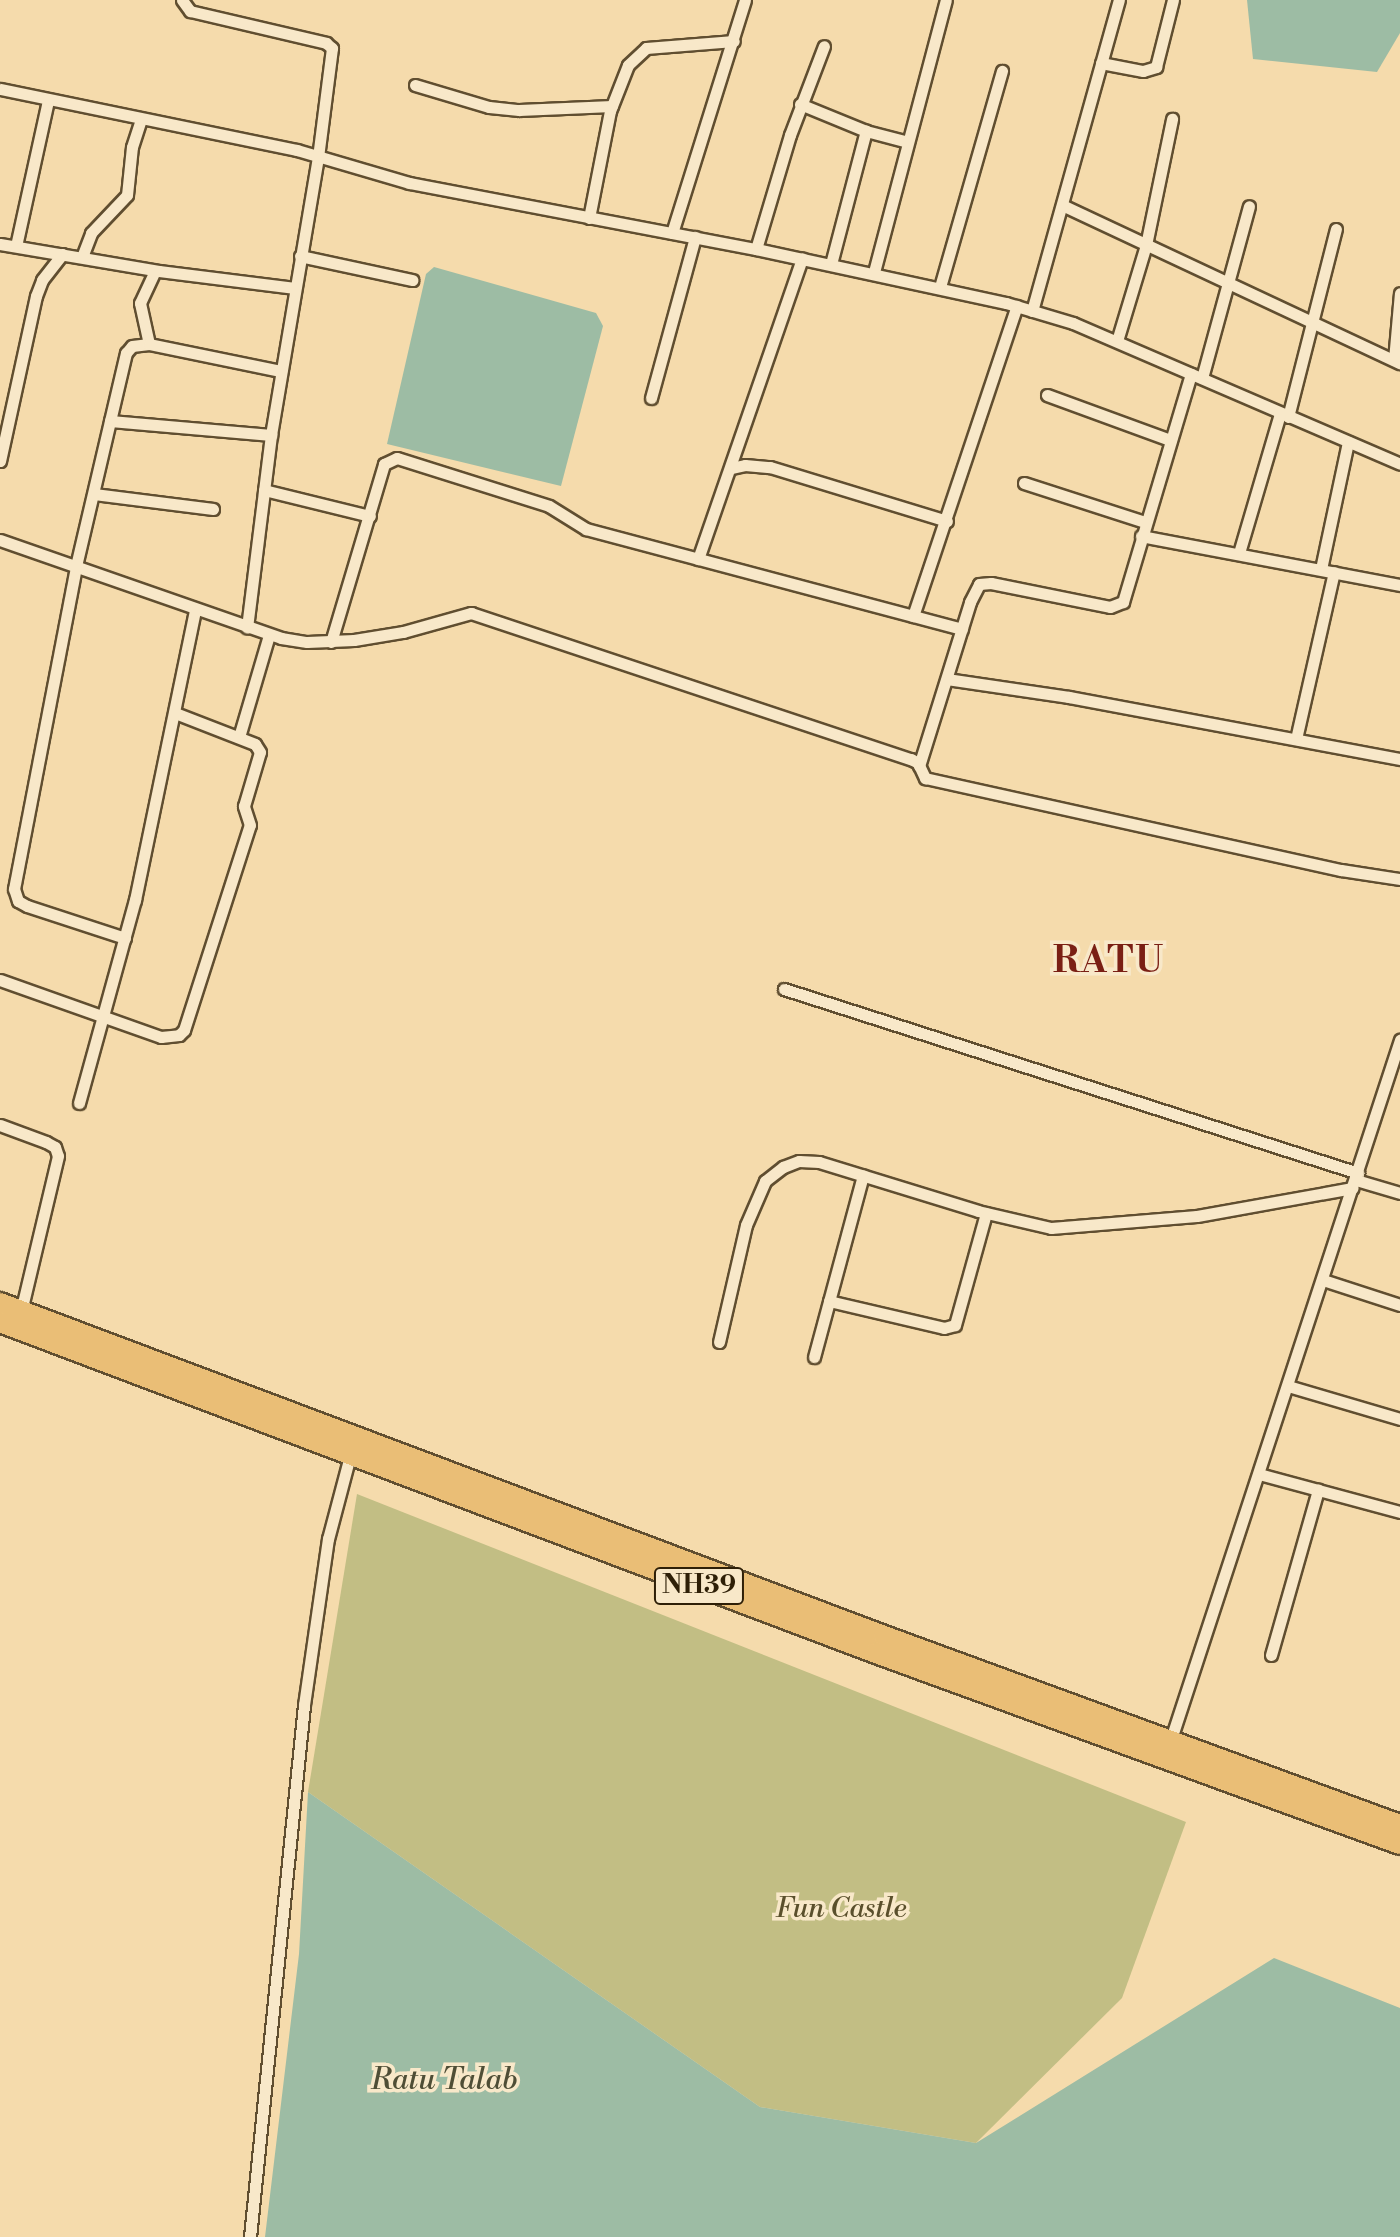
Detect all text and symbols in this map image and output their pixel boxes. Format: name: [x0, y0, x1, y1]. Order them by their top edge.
district label: RATU: [1053, 940, 1165, 984]
road number: NH39: [653, 1564, 745, 1608]
park label: Fun Castle: [775, 1892, 907, 1926]
water label: Ratu Talab: [371, 2062, 517, 2098]

